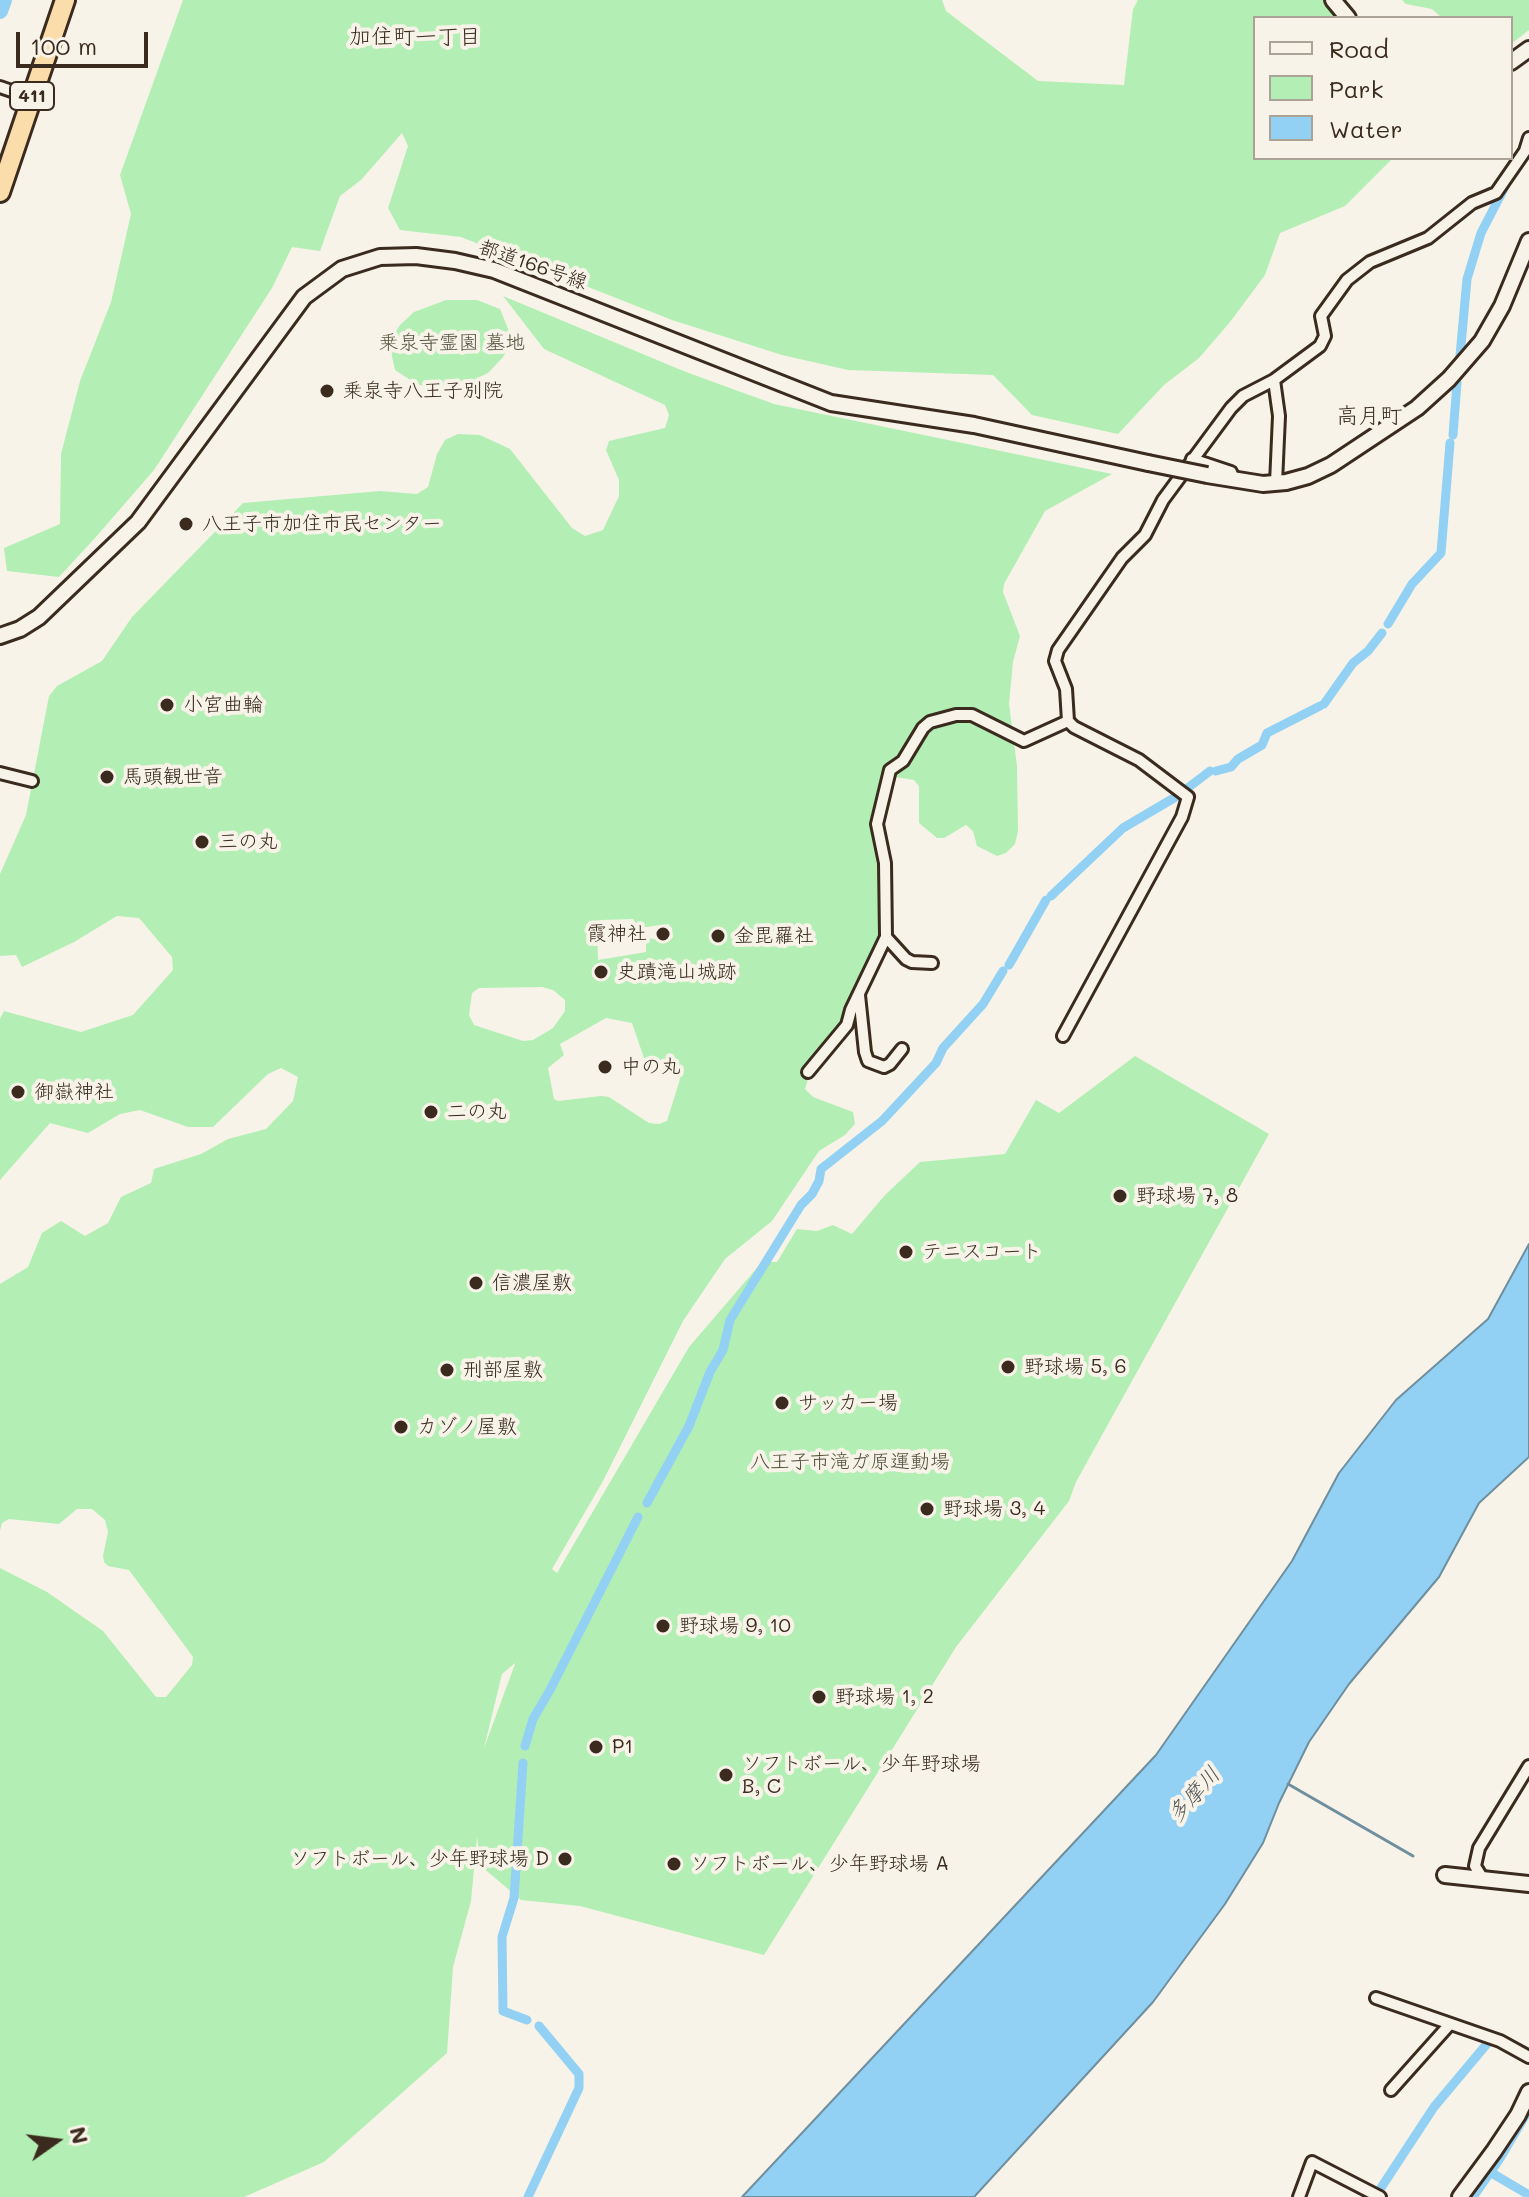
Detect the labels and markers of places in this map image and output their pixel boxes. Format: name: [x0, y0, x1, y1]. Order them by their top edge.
place label: 乗泉寺八王子別院: [343, 379, 503, 403]
marker: 乗泉寺八王子別院: [318, 382, 336, 400]
place label: 八王子市加住市民センター: [202, 512, 442, 536]
marker: 八王子市加住市民センター: [177, 515, 195, 533]
place label: 小宮曲輪: [183, 693, 263, 717]
marker: 小宮曲輪: [158, 696, 176, 714]
place label: 馬頭観世音: [123, 765, 223, 789]
marker: 馬頭観世音: [98, 768, 116, 786]
place label: 三の丸: [218, 830, 278, 854]
marker: 三の丸: [193, 833, 211, 851]
place label: 霞神社: [587, 922, 647, 946]
place label: 金毘羅社: [734, 924, 814, 948]
marker: 霞神社: [654, 925, 672, 943]
marker: 金毘羅社: [709, 927, 727, 945]
place label: 史蹟滝山城跡: [617, 960, 737, 984]
marker: 史蹟滝山城跡: [592, 963, 610, 981]
place label: 中の丸: [621, 1055, 681, 1079]
marker: 中の丸: [596, 1058, 614, 1076]
place label: 御嶽神社: [34, 1080, 114, 1104]
marker: 御嶽神社: [9, 1083, 27, 1101]
place label: 二の丸: [447, 1100, 507, 1124]
marker: 二の丸: [422, 1103, 440, 1121]
place label: 野球場 7, 8: [1136, 1184, 1238, 1208]
marker: 野球場 7, 8: [1111, 1187, 1129, 1205]
place label: テニスコート: [922, 1240, 1042, 1264]
marker: テニスコート: [897, 1243, 915, 1261]
place label: 信濃屋敷: [492, 1271, 572, 1295]
marker: 信濃屋敷: [467, 1274, 485, 1292]
place label: 野球場 5, 6: [1024, 1355, 1127, 1379]
place label: 刑部屋敷: [463, 1358, 543, 1382]
marker: 野球場 5, 6: [999, 1358, 1017, 1376]
marker: 刑部屋敷: [438, 1361, 456, 1379]
place label: サッカー場: [798, 1391, 898, 1415]
marker: サッカー場: [773, 1394, 791, 1412]
place label: カゾノ屋敷: [417, 1415, 517, 1439]
marker: カゾノ屋敷: [392, 1418, 410, 1436]
place label: 野球場 3, 4: [943, 1497, 1045, 1521]
marker: 野球場 3, 4: [918, 1500, 936, 1518]
place label: 野球場 9, 10: [679, 1614, 791, 1638]
marker: 野球場 9, 10: [654, 1617, 672, 1635]
place label: 野球場 1, 2: [835, 1685, 934, 1709]
marker: 野球場 1, 2: [810, 1688, 828, 1706]
place label: P1: [612, 1735, 633, 1759]
marker: P1: [587, 1738, 605, 1756]
place label: ソフトボール、少年野球場 B, C: [742, 1752, 981, 1799]
marker: ソフトボール、少年野球場 B, C: [717, 1766, 735, 1784]
place label: ソフトボール、少年野球場 D: [290, 1847, 549, 1871]
marker: ソフトボール、少年野球場 D: [556, 1850, 574, 1868]
place label: ソフトボール、少年野球場 A: [690, 1852, 949, 1876]
marker: ソフトボール、少年野球場 A: [665, 1855, 683, 1873]

